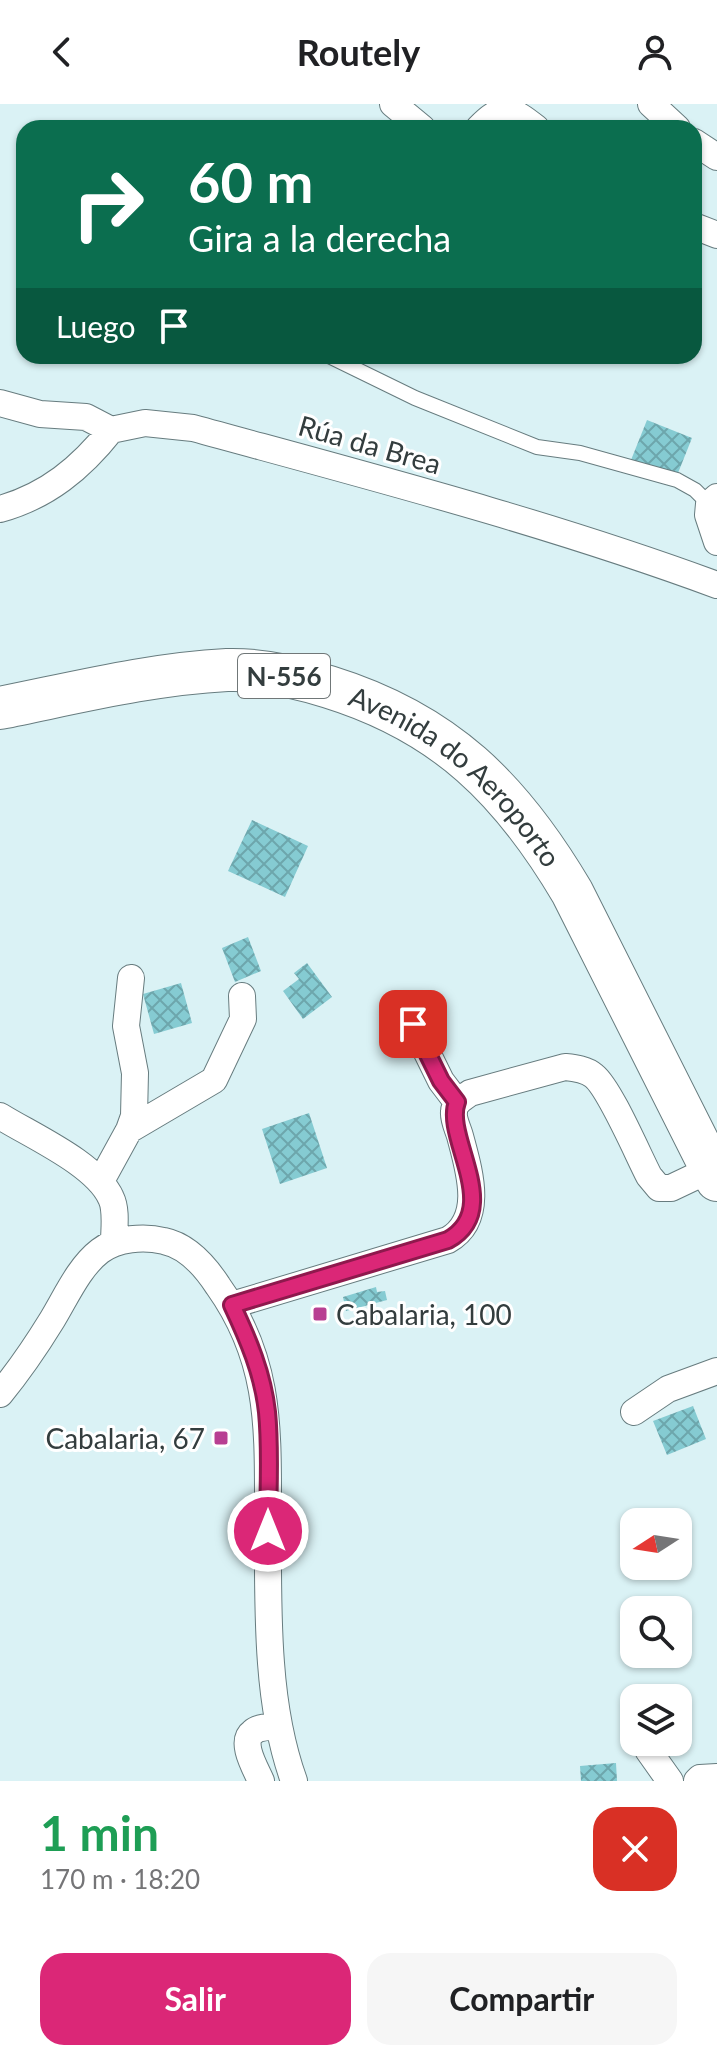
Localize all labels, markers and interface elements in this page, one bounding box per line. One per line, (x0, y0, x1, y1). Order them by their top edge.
icon: back (40, 30, 84, 74)
text: Routely (297, 30, 420, 74)
icon: person (633, 30, 677, 74)
text: 60 m (188, 148, 313, 215)
icon: right (56, 152, 160, 256)
text: Gira a la derecha (188, 216, 451, 260)
icon: arrive (152, 304, 196, 348)
text: Luego (56, 308, 136, 344)
street label: Rúa da Brea (295, 407, 445, 481)
road number: N-556 (238, 654, 330, 698)
street label: Avenida do Aeroporto (344, 678, 569, 873)
pin (379, 990, 447, 1058)
icon: arrive (391, 1002, 435, 1046)
place label: Cabalaria, 100 (336, 1297, 512, 1331)
marker: Cabalaria, 100 (311, 1305, 329, 1323)
place label: Cabalaria, 67 (45, 1421, 205, 1455)
marker: Cabalaria, 67 (212, 1429, 230, 1447)
position arrow (226, 1489, 310, 1573)
north arrow (620, 1508, 692, 1580)
map controls (620, 1508, 692, 1756)
button: search (620, 1596, 692, 1668)
button: layers (620, 1684, 692, 1756)
text: 1 min (40, 1804, 159, 1861)
button: close (593, 1807, 677, 1891)
text: 170 m · 18:20 (40, 1863, 200, 1895)
button: Salir (40, 1953, 351, 2045)
button: Compartir (367, 1953, 677, 2045)

